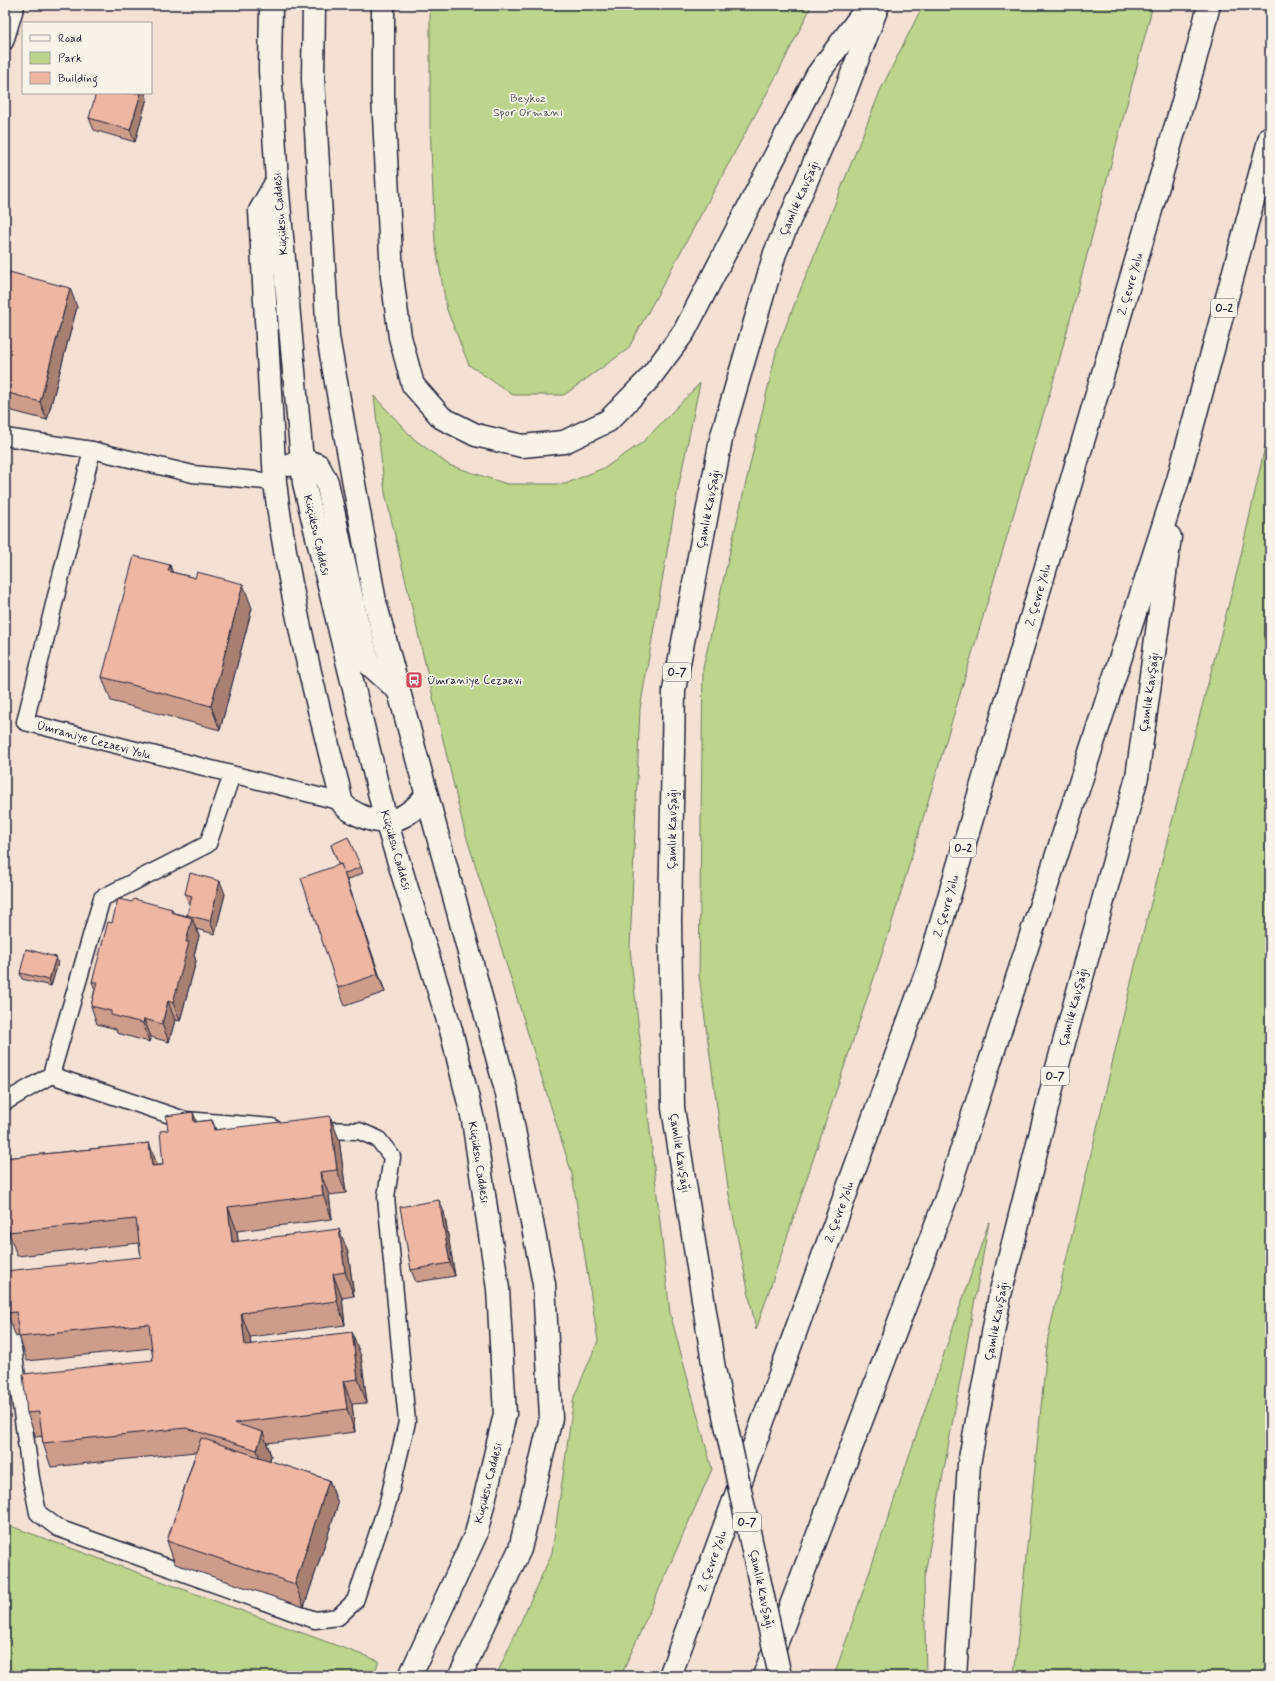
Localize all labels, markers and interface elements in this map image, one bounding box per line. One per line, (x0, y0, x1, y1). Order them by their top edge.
legend (22, 22, 152, 94)
text: Road (58, 31, 82, 47)
text: Park (58, 51, 82, 67)
text: Building (58, 71, 98, 88)
park label: Beykoz Spor Ormanı (493, 91, 563, 121)
street label: Çamlık Kavşağı (776, 158, 824, 239)
street label: Küçüksu Caddesi (269, 172, 293, 256)
street label: 2. Çevre Yolu (1115, 251, 1148, 317)
road number: O-2 (1211, 299, 1237, 317)
street label: Çamlık Kavşağı (693, 468, 725, 550)
street label: Küçüksu Caddesi (299, 493, 333, 577)
street label: 2. Çevre Yolu (1023, 562, 1056, 628)
street label: Çamlık Kavşağı (1136, 651, 1164, 733)
road number: O-7 (663, 663, 691, 681)
bus stop icon: Ümraniye Cezaevi (404, 670, 424, 690)
place label: Ümraniye Cezaevi (427, 673, 522, 689)
street label: Ümraniye Cezaevi Yolu (35, 718, 153, 764)
street label: Çamlık Kavşağı (664, 789, 682, 869)
street label: Küçüksu Caddesi (376, 808, 414, 892)
road number: O-2 (950, 839, 976, 857)
street label: 2. Çevre Yolu (931, 873, 964, 939)
street label: Çamlık Kavşağı (1056, 966, 1092, 1048)
road number: O-7 (1041, 1067, 1069, 1085)
street label: Çamlık Kavşağı (665, 1112, 693, 1194)
street label: Küçüksu Caddesi (464, 1120, 492, 1204)
street label: 2. Çevre Yolu (822, 1179, 859, 1245)
street label: Çamlık Kavşağı (981, 1280, 1013, 1362)
street label: Küçüksu Caddesi (471, 1441, 507, 1525)
road number: O-7 (733, 1513, 761, 1531)
street label: 2. Çevre Yolu (695, 1528, 732, 1594)
street label: Çamlık Kavşağı (745, 1548, 777, 1630)

